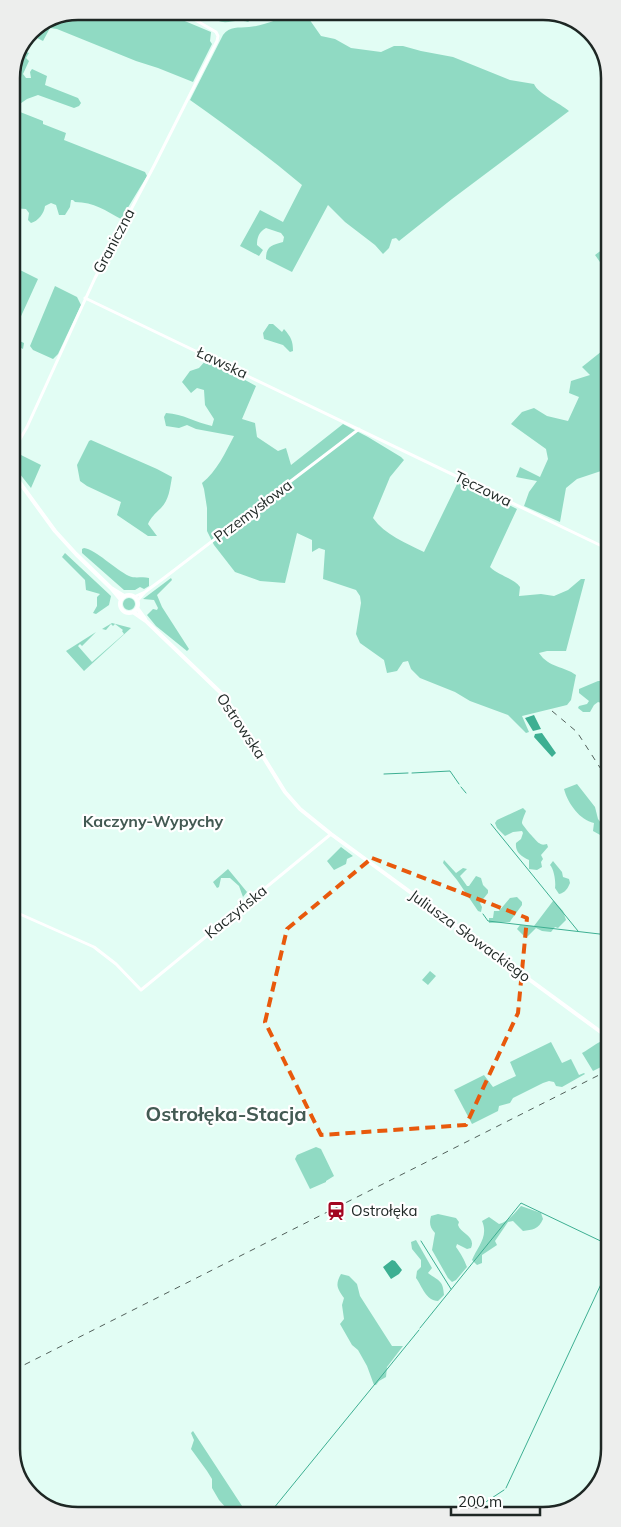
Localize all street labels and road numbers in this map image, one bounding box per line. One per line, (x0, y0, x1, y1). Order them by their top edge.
street label: Graniczna (89, 205, 139, 276)
street label: Ławska (193, 342, 251, 383)
street label: Tęczowa (451, 467, 515, 511)
street label: Przemysłowa (210, 475, 296, 546)
street label: Ostrowska (213, 689, 270, 762)
street label: Kaczyńska (201, 881, 271, 942)
street label: Juliusza Słowackiego (406, 885, 535, 986)

